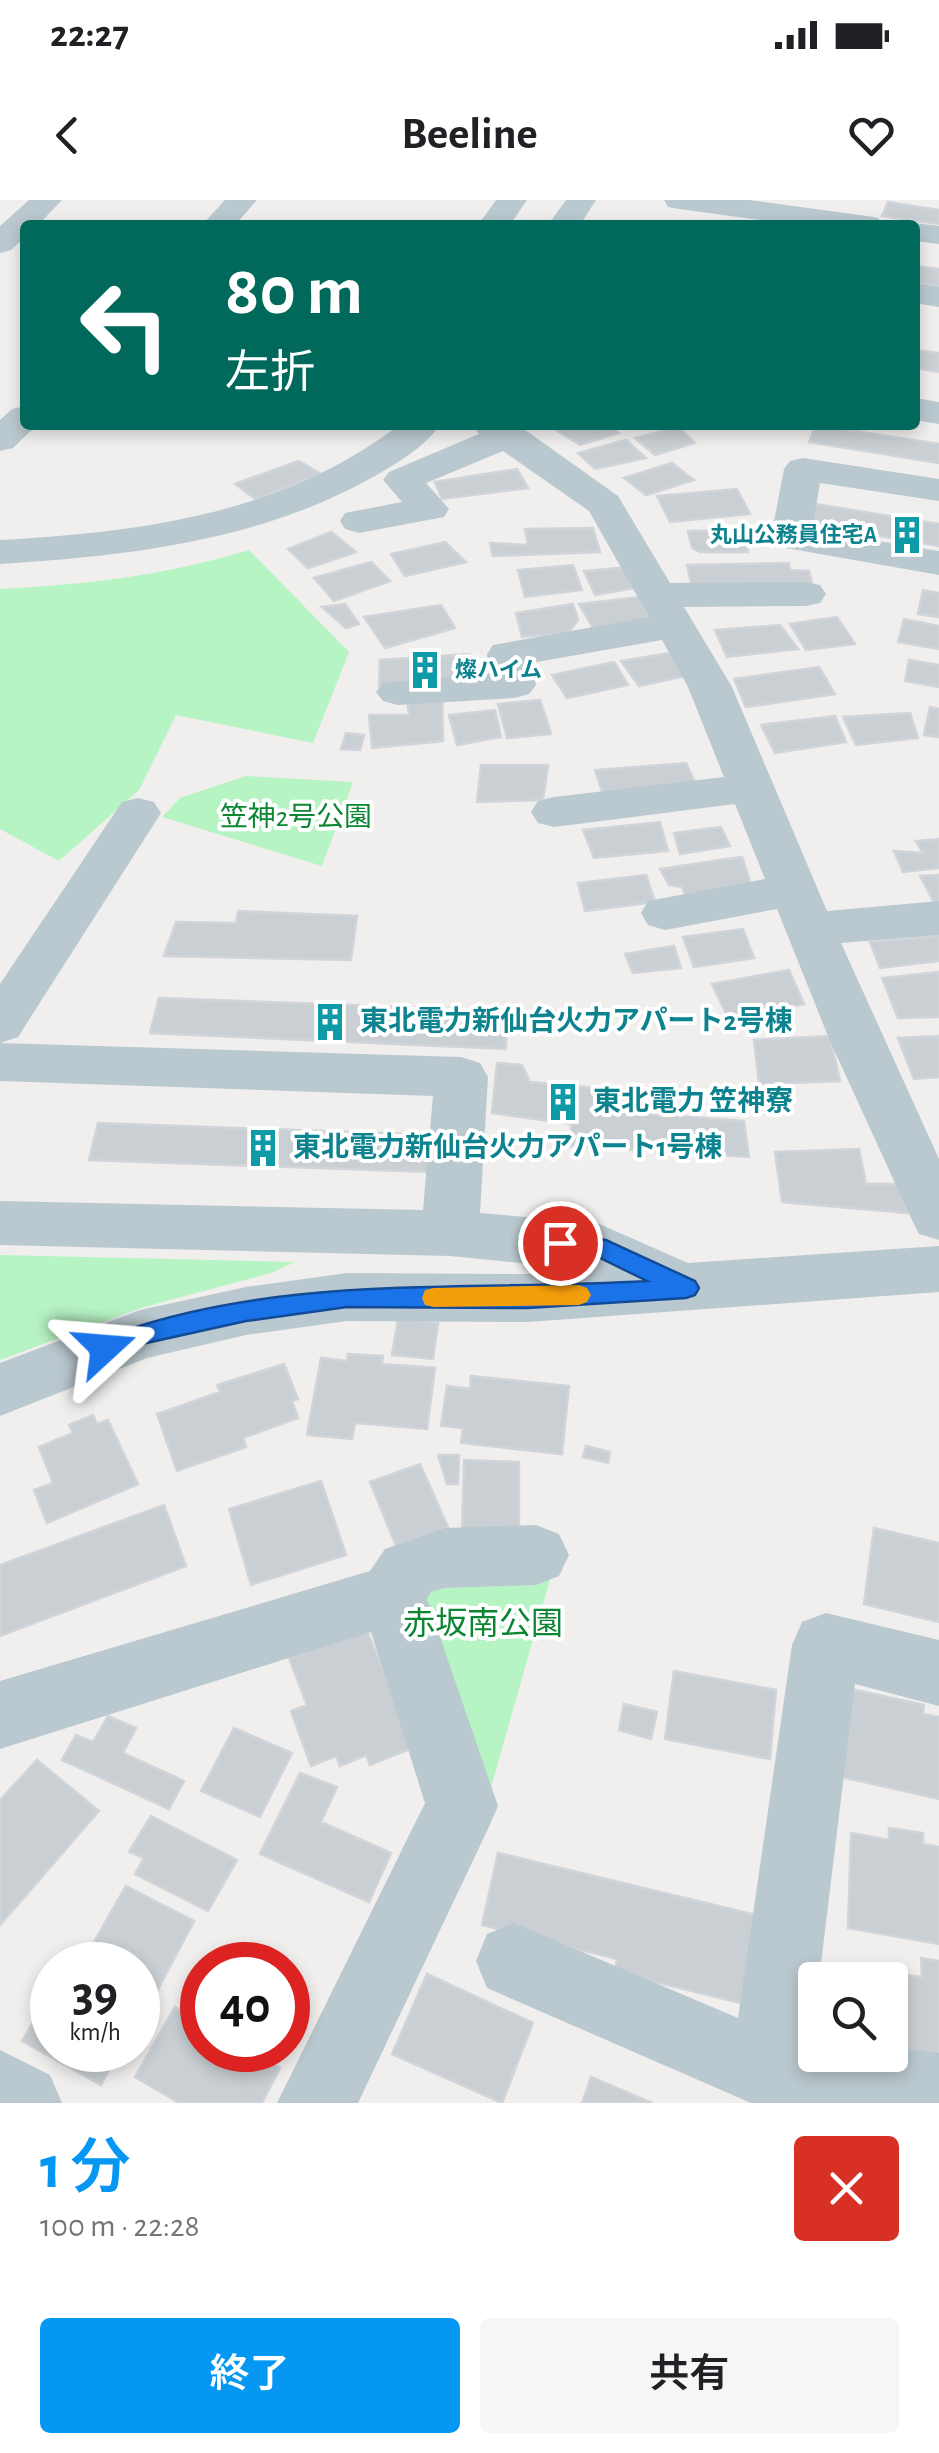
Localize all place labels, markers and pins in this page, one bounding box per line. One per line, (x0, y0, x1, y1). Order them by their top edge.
building icon: 丸山公務員住宅A (886, 514, 928, 556)
place label: 丸山公務員住宅A (710, 523, 877, 546)
building icon: 燦ハイム (404, 649, 446, 691)
place label: 燦ハイム (455, 658, 542, 681)
building icon: 東北電力新仙台火力アパート2号棟 (309, 1001, 351, 1043)
place label: 東北電力新仙台火力アパート2号棟 (360, 1006, 793, 1036)
building icon: 東北電力 笠神寮 (542, 1081, 584, 1123)
place label: 東北電力 笠神寮 (593, 1085, 793, 1116)
building icon: 東北電力新仙台火力アパート1号棟 (242, 1127, 284, 1169)
place label: 東北電力新仙台火力アパート1号棟 (293, 1132, 723, 1162)
pin (518, 1201, 603, 1286)

